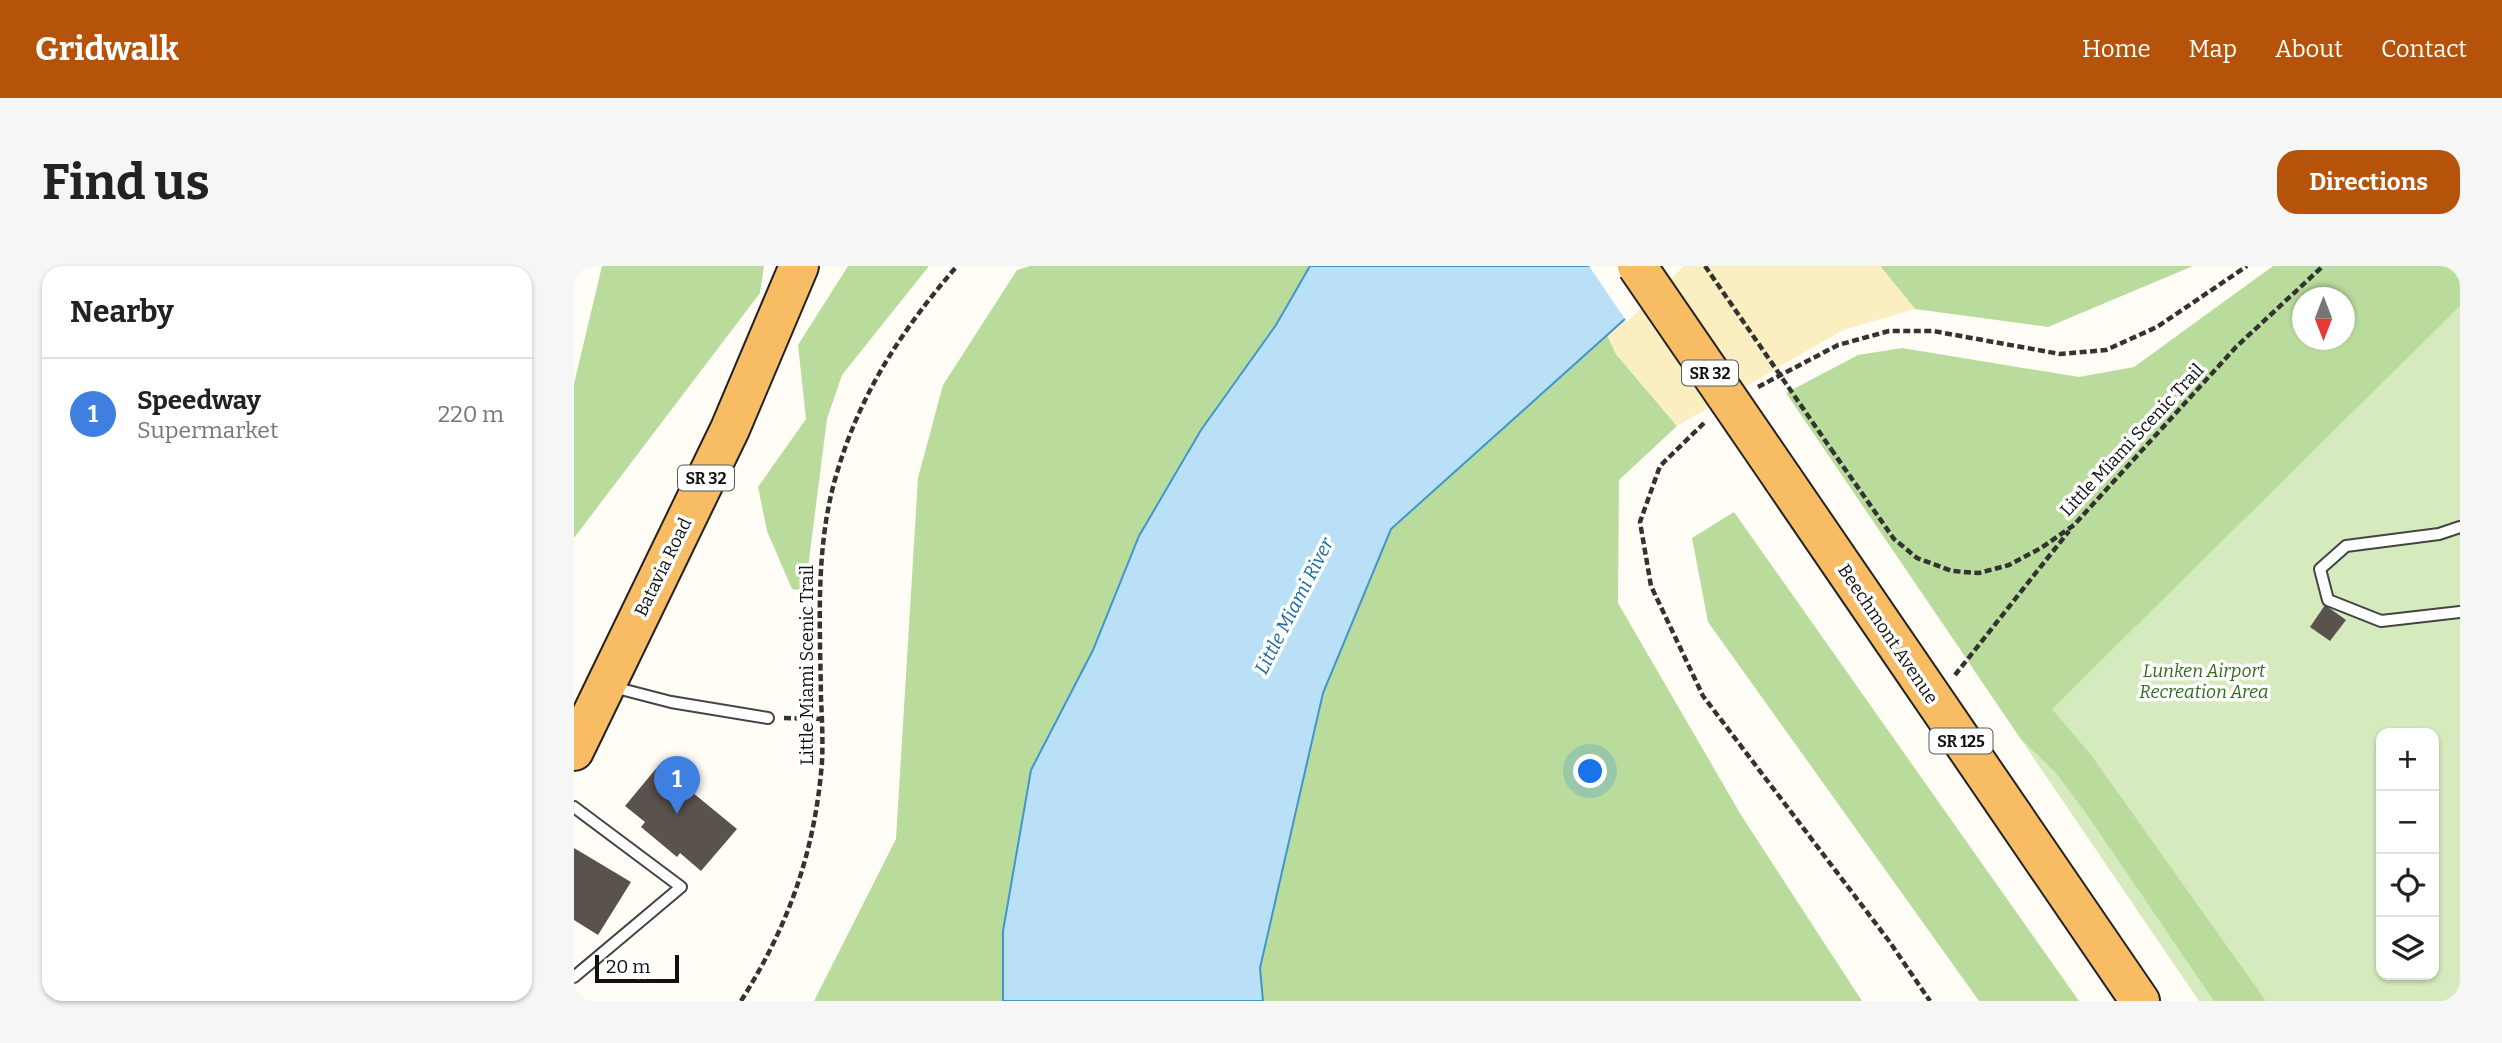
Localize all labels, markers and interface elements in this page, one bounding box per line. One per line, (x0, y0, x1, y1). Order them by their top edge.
text: Gridwalk (35, 29, 179, 69)
text: Home (2082, 35, 2151, 63)
text: Map (2189, 35, 2237, 63)
text: About (2275, 35, 2343, 63)
text: Contact (2381, 35, 2467, 63)
button: Directions (2277, 150, 2460, 214)
text: Find us (42, 153, 210, 212)
north arrow (2292, 287, 2355, 350)
text: Nearby (70, 294, 174, 330)
street label: Little Miami Scenic Trail (2056, 359, 2208, 521)
road number: SR 32 (1682, 360, 1738, 386)
text: Speedway (137, 385, 261, 416)
text: 1 (88, 400, 98, 428)
text: 220 m (438, 400, 504, 428)
text: Supermarket (137, 416, 278, 444)
road number: SR 32 (678, 466, 734, 490)
street label: Batavia Road (630, 514, 696, 620)
water label: Little Miami River (1250, 533, 1339, 678)
street label: Beechmont Avenue (1833, 560, 1943, 708)
street label: Little Miami Scenic Trail (796, 565, 818, 765)
park label: Lunken Airport Recreation Area (2139, 660, 2269, 703)
road number: SR 125 (1930, 728, 1992, 754)
map controls (2376, 728, 2439, 980)
button: + (2376, 728, 2439, 791)
your location (1573, 754, 1607, 788)
pin: 1 (654, 756, 700, 814)
button: − (2376, 791, 2439, 854)
button: locate (2376, 854, 2439, 917)
button: layers (2376, 917, 2439, 980)
scale bar (595, 952, 679, 984)
text: 20 m (606, 955, 650, 978)

